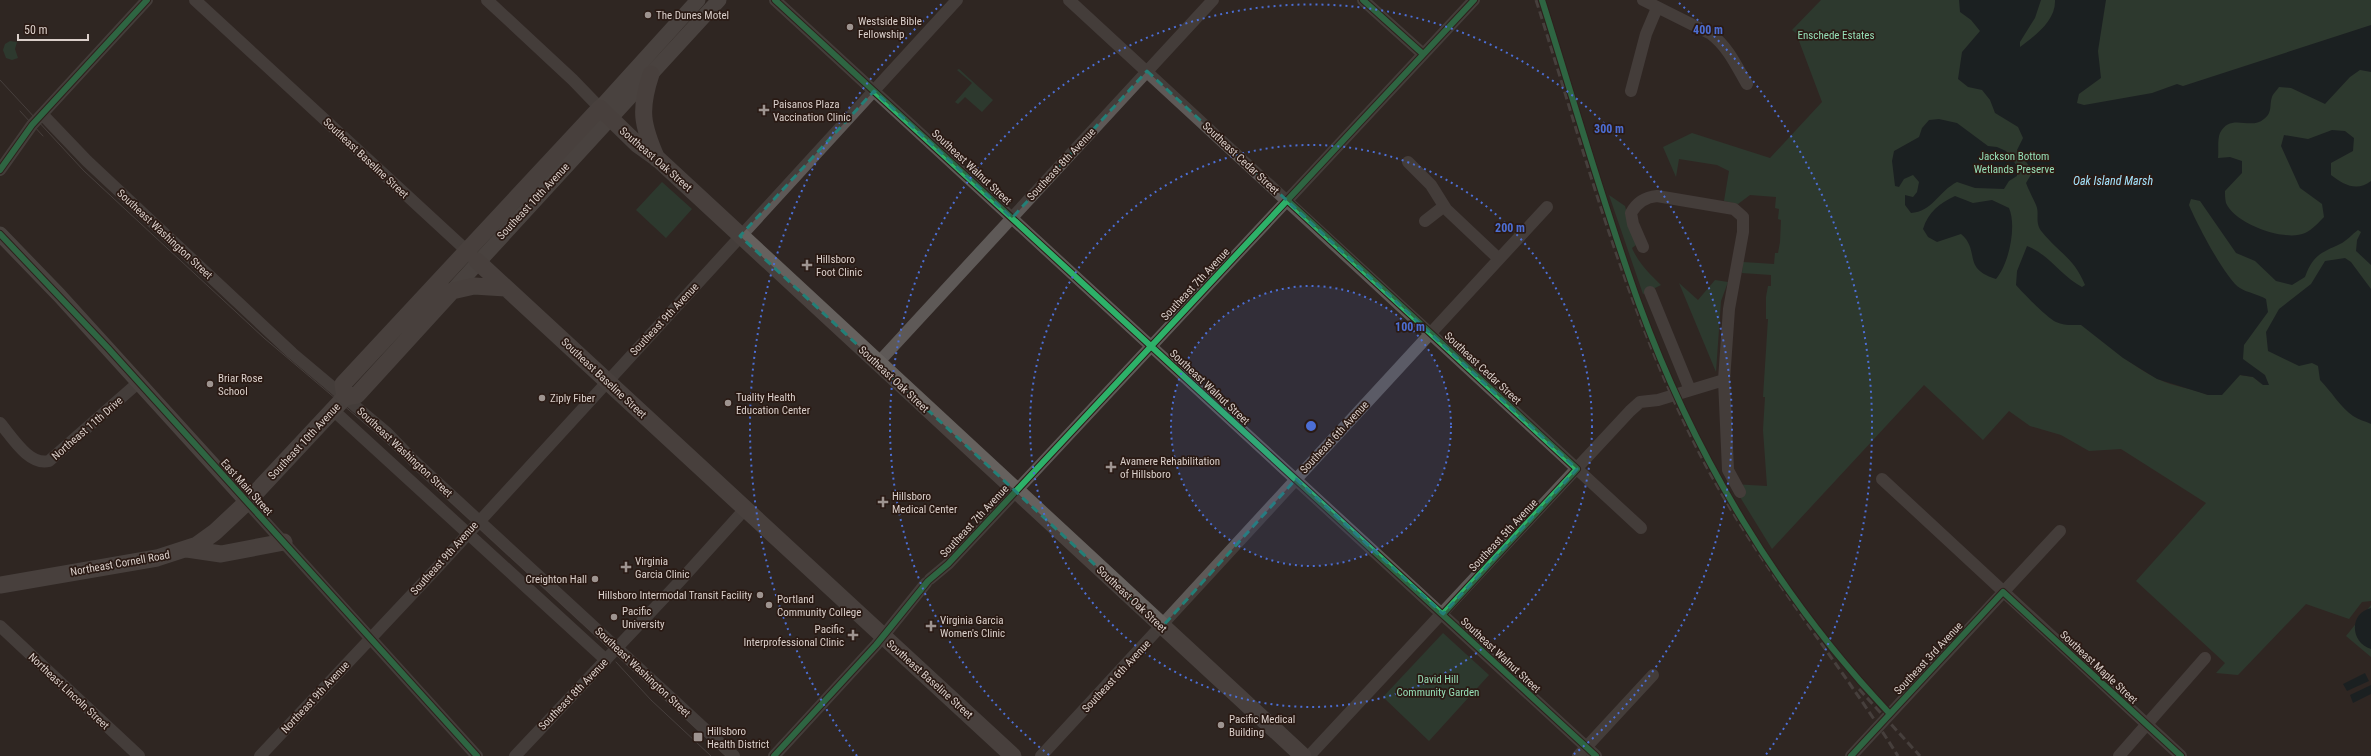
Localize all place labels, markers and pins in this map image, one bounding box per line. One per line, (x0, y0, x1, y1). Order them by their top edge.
place label: The Dunes Motel (656, 9, 729, 22)
marker: The Dunes Motel (643, 10, 653, 20)
place label: Westside Bible Fellowship (858, 15, 922, 41)
marker: Westside Bible Fellowship (845, 22, 855, 32)
place label: Paisanos Plaza Vaccination Clinic (773, 98, 851, 124)
marker: Paisanos Plaza Vaccination Clinic (758, 104, 770, 116)
place label: Hillsboro Foot Clinic (816, 253, 862, 279)
marker: Hillsboro Foot Clinic (801, 259, 813, 271)
place label: Briar Rose School (218, 372, 263, 398)
marker: Briar Rose School (205, 379, 215, 389)
place label: Tuality Health Education Center (736, 391, 811, 417)
place label: Ziply Fiber (550, 392, 596, 405)
marker: Ziply Fiber (537, 393, 547, 403)
marker: Tuality Health Education Center (723, 398, 733, 408)
centre of rings (1304, 419, 1318, 433)
place label: Avamere Rehabilitation of Hillsboro (1120, 455, 1220, 481)
marker: Avamere Rehabilitation of Hillsboro (1105, 461, 1117, 473)
place label: Hillsboro Medical Center (892, 490, 958, 516)
marker: Hillsboro Medical Center (877, 496, 889, 508)
place label: Virginia Garcia Clinic (635, 555, 690, 581)
marker: Virginia Garcia Clinic (620, 561, 632, 573)
place label: Creighton Hall (525, 573, 587, 586)
marker: Creighton Hall (590, 574, 600, 584)
place label: Hillsboro Intermodal Transit Facility (598, 589, 752, 602)
marker: Hillsboro Intermodal Transit Facility (755, 590, 765, 600)
place label: Portland Community College (777, 593, 861, 619)
marker: Portland Community College (764, 600, 774, 610)
place label: Pacific University (622, 605, 665, 631)
marker: Pacific University (609, 612, 619, 622)
place label: Virginia Garcia Women's Clinic (940, 614, 1005, 640)
marker: Virginia Garcia Women's Clinic (925, 620, 937, 632)
place label: Pacific Interprofessional Clinic (744, 623, 844, 649)
marker: Pacific Interprofessional Clinic (847, 629, 859, 641)
place label: Pacific Medical Building (1229, 713, 1295, 739)
marker: Pacific Medical Building (1216, 720, 1226, 730)
place label: Hillsboro Health District (707, 725, 769, 751)
marker: Hillsboro Health District (692, 731, 704, 743)

